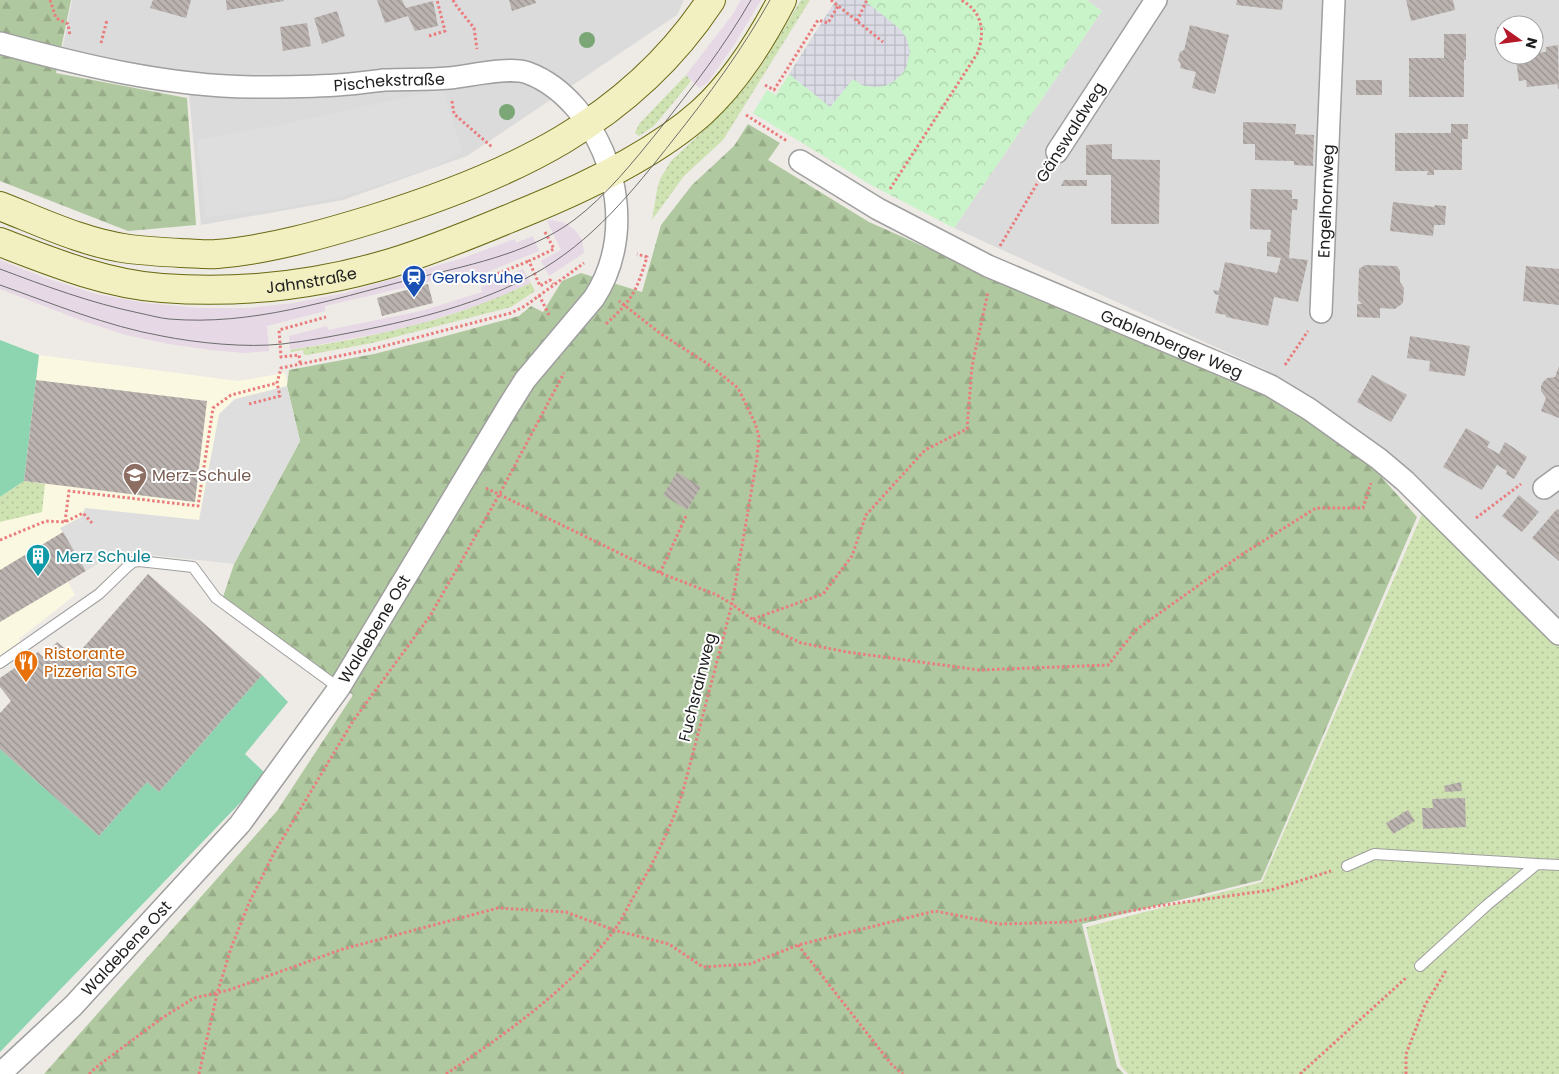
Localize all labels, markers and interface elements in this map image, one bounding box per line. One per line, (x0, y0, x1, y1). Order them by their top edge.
north arrow (1494, 15, 1544, 65)
text: N (1521, 36, 1543, 51)
street label: Pischekstraße (333, 67, 446, 97)
street label: Gänswaldweg (1030, 78, 1110, 187)
street label: Engelhornweg (1312, 144, 1340, 258)
street label: Jahnstraße (265, 262, 359, 299)
station icon: Geroksruhe (401, 264, 427, 298)
place label: Geroksruhe (432, 266, 524, 289)
street label: Gablenberger Weg (1097, 304, 1246, 384)
school or university icon: Merz-Schule (122, 462, 148, 496)
place label: Merz-Schule (152, 464, 251, 487)
building icon: Merz Schule (25, 543, 51, 577)
place label: Merz Schule (56, 545, 151, 568)
street label: Waldebene Ost (333, 570, 416, 688)
street label: Fuchsrainweg (673, 630, 722, 744)
place label: Ristorante Pizzeria STG (44, 642, 137, 683)
restaurant icon: Ristorante Pizzeria STG (13, 649, 39, 683)
street label: Waldebene Ost (76, 895, 177, 1001)

